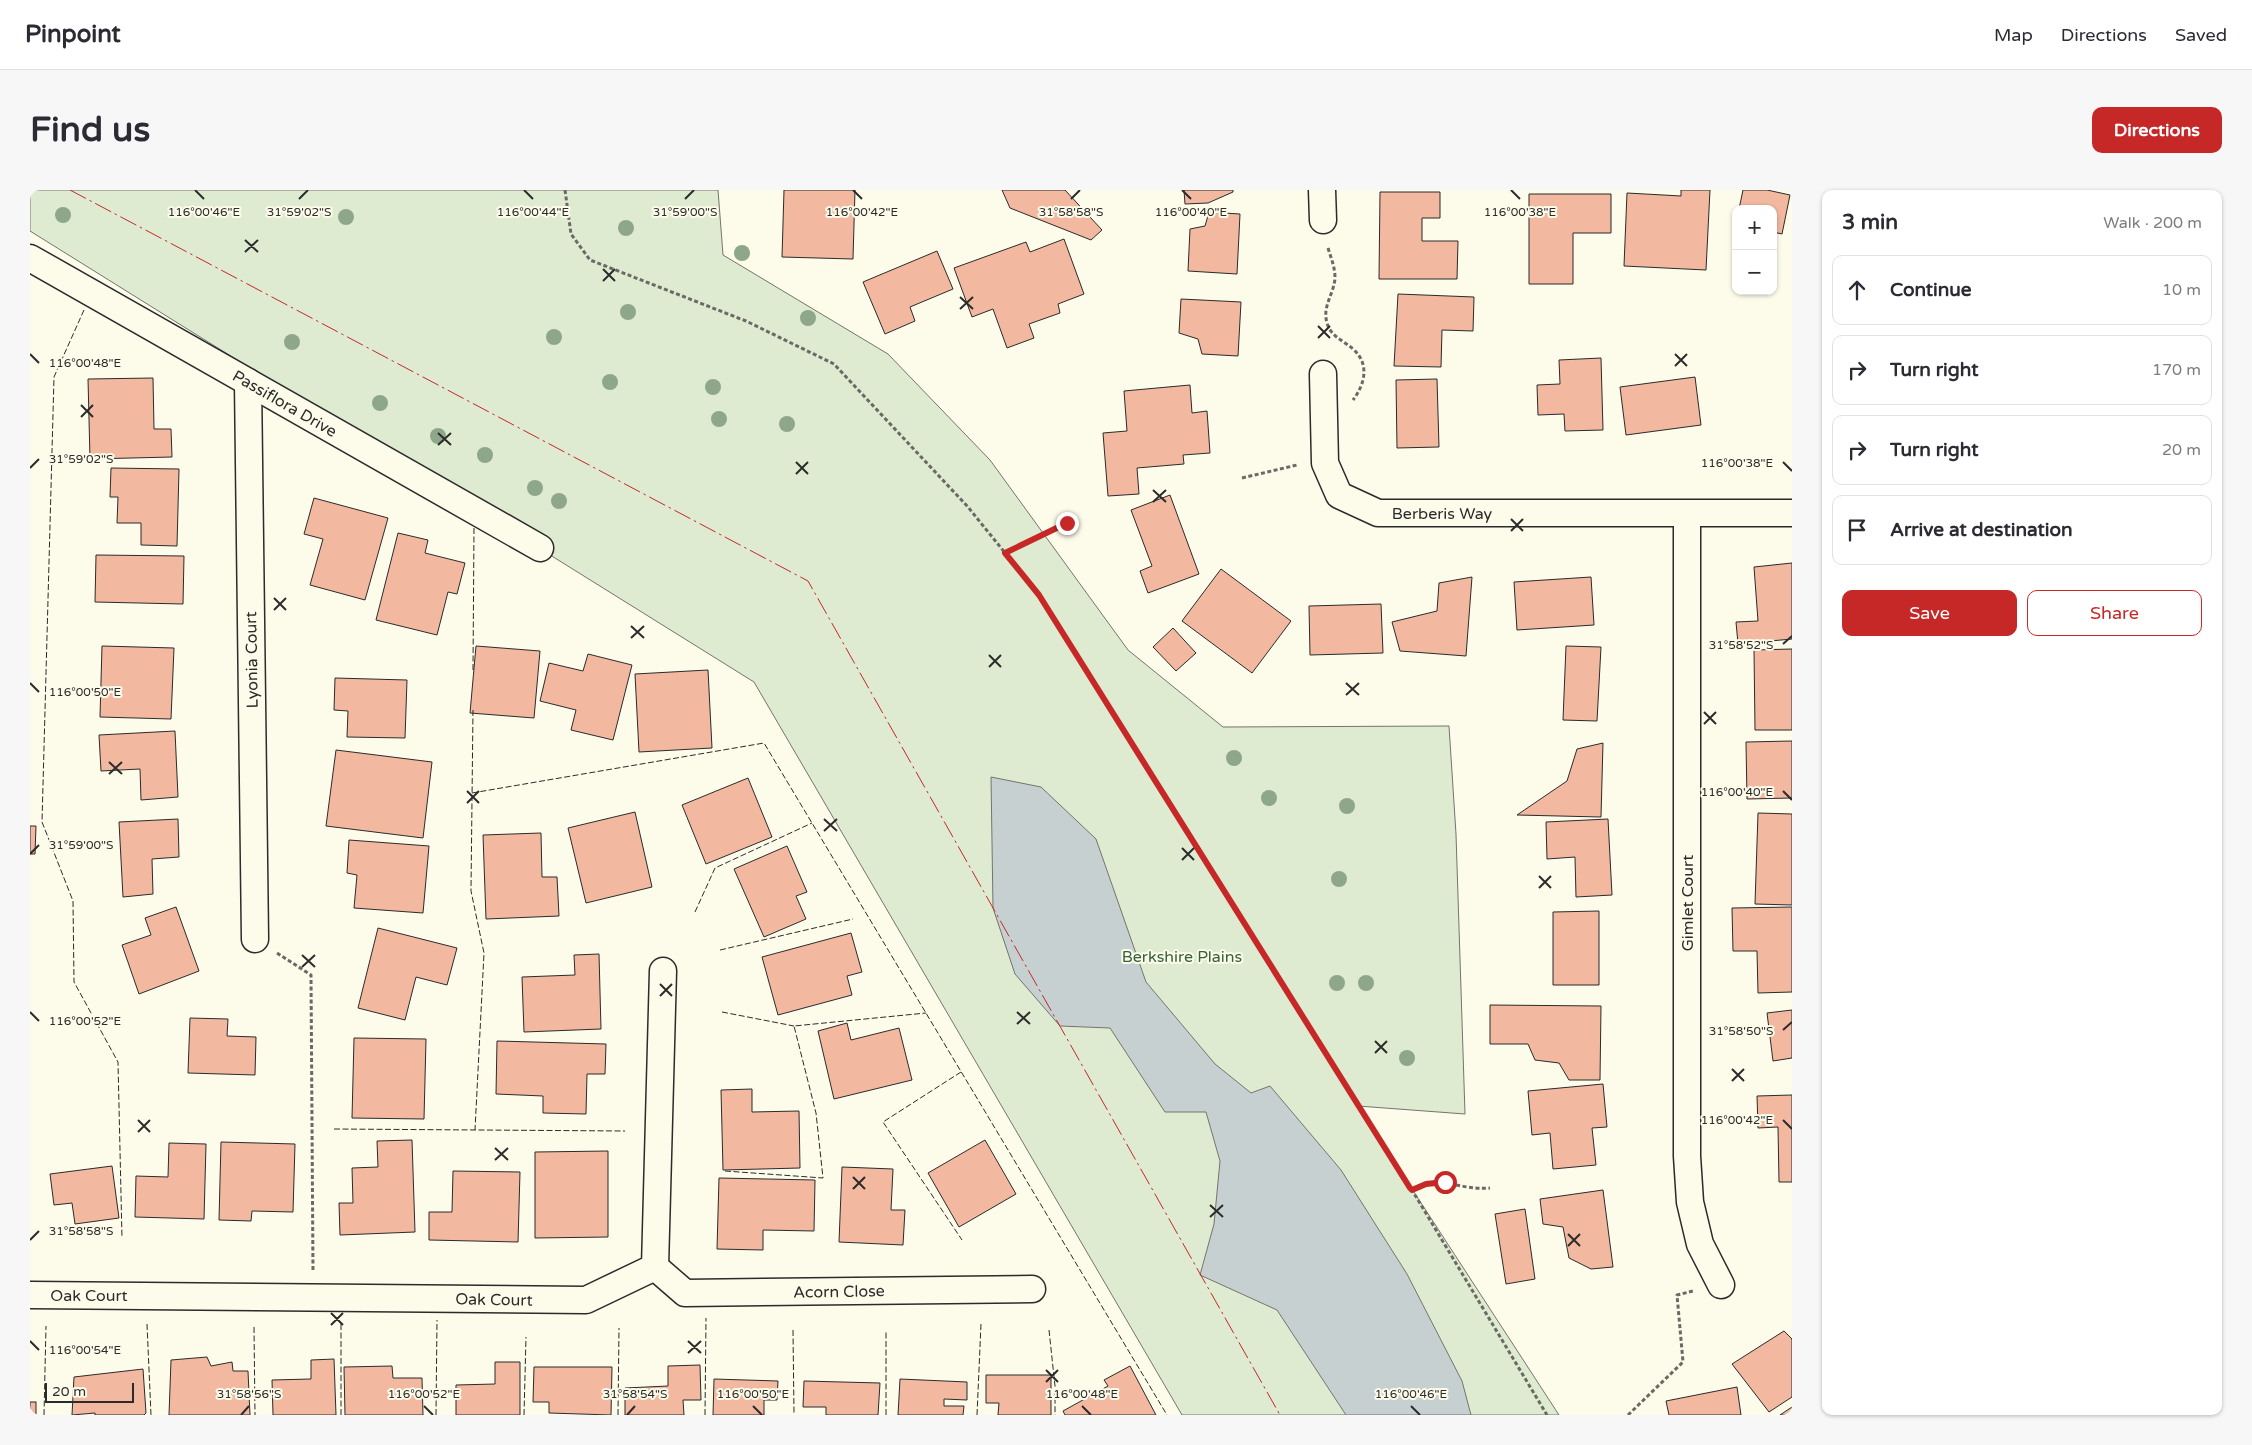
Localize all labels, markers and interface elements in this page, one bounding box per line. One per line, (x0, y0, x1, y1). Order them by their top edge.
text: Pinpoint (25, 20, 121, 49)
text: Map (1994, 24, 2033, 46)
text: Directions (2061, 24, 2147, 46)
text: Saved (2175, 24, 2227, 46)
button: Directions (2092, 107, 2222, 153)
text: Find us (30, 109, 150, 151)
text: 116°00'46"E (168, 205, 241, 219)
text: 31°59'02"S (267, 205, 331, 219)
text: 116°00'44"E (497, 205, 570, 219)
text: 31°59'00"S (653, 205, 717, 219)
text: 116°00'42"E (826, 205, 899, 219)
text: 31°58'58"S (1039, 205, 1103, 219)
text: 116°00'40"E (1155, 205, 1228, 219)
text: 116°00'38"E (1484, 205, 1557, 219)
map controls (1732, 205, 1777, 295)
button: + (1732, 205, 1777, 250)
text: 3 min (1842, 210, 1898, 235)
text: Walk · 200 m (2103, 213, 2202, 233)
button: − (1732, 250, 1777, 295)
icon: ahead (1843, 276, 1871, 304)
text: Continue (1890, 279, 1972, 301)
text: 10 m (2162, 280, 2201, 300)
text: 116°00'48"E (49, 356, 122, 370)
icon: right (1843, 356, 1871, 384)
text: Turn right (1890, 359, 1978, 381)
text: 170 m (2152, 360, 2201, 380)
street label: Passiflora Drive (229, 366, 340, 442)
icon: right (1843, 436, 1871, 464)
text: Turn right (1890, 439, 1978, 461)
text: 20 m (2162, 440, 2201, 460)
text: 31°59'02"S (49, 452, 113, 466)
text: 116°00'38"E (1701, 456, 1774, 470)
street label: Berberis Way (1392, 504, 1493, 524)
route end (1056, 512, 1079, 535)
icon: arrive (1843, 516, 1871, 544)
text: Arrive at destination (1890, 519, 2073, 541)
button: Save (1842, 590, 2017, 636)
button: Share (2027, 590, 2202, 636)
street label: Lyonia Court (241, 611, 263, 709)
text: 31°58'52"S (1709, 638, 1773, 652)
text: 116°00'50"E (49, 685, 122, 699)
text: 116°00'40"E (1701, 785, 1774, 799)
text: 31°59'00"S (49, 838, 113, 852)
street label: Gimlet Court (1678, 855, 1698, 951)
park label: Berkshire Plains (1122, 947, 1242, 967)
text: 116°00'52"E (49, 1014, 122, 1028)
text: 31°58'50"S (1709, 1024, 1773, 1038)
text: 116°00'42"E (1701, 1113, 1774, 1127)
route start (1434, 1171, 1457, 1194)
text: 31°58'58"S (49, 1224, 113, 1238)
street label: Acorn Close (793, 1281, 885, 1303)
street label: Oak Court (50, 1286, 128, 1306)
street label: Oak Court (455, 1289, 533, 1311)
text: 116°00'54"E (49, 1343, 122, 1357)
scale bar (45, 1380, 134, 1403)
text: 20 m (52, 1383, 86, 1400)
text: 31°58'56"S (217, 1387, 281, 1401)
text: 116°00'52"E (388, 1387, 461, 1401)
text: 31°58'54"S (603, 1387, 667, 1401)
text: 116°00'50"E (717, 1387, 790, 1401)
text: 116°00'48"E (1046, 1387, 1119, 1401)
text: 116°00'46"E (1375, 1387, 1448, 1401)

